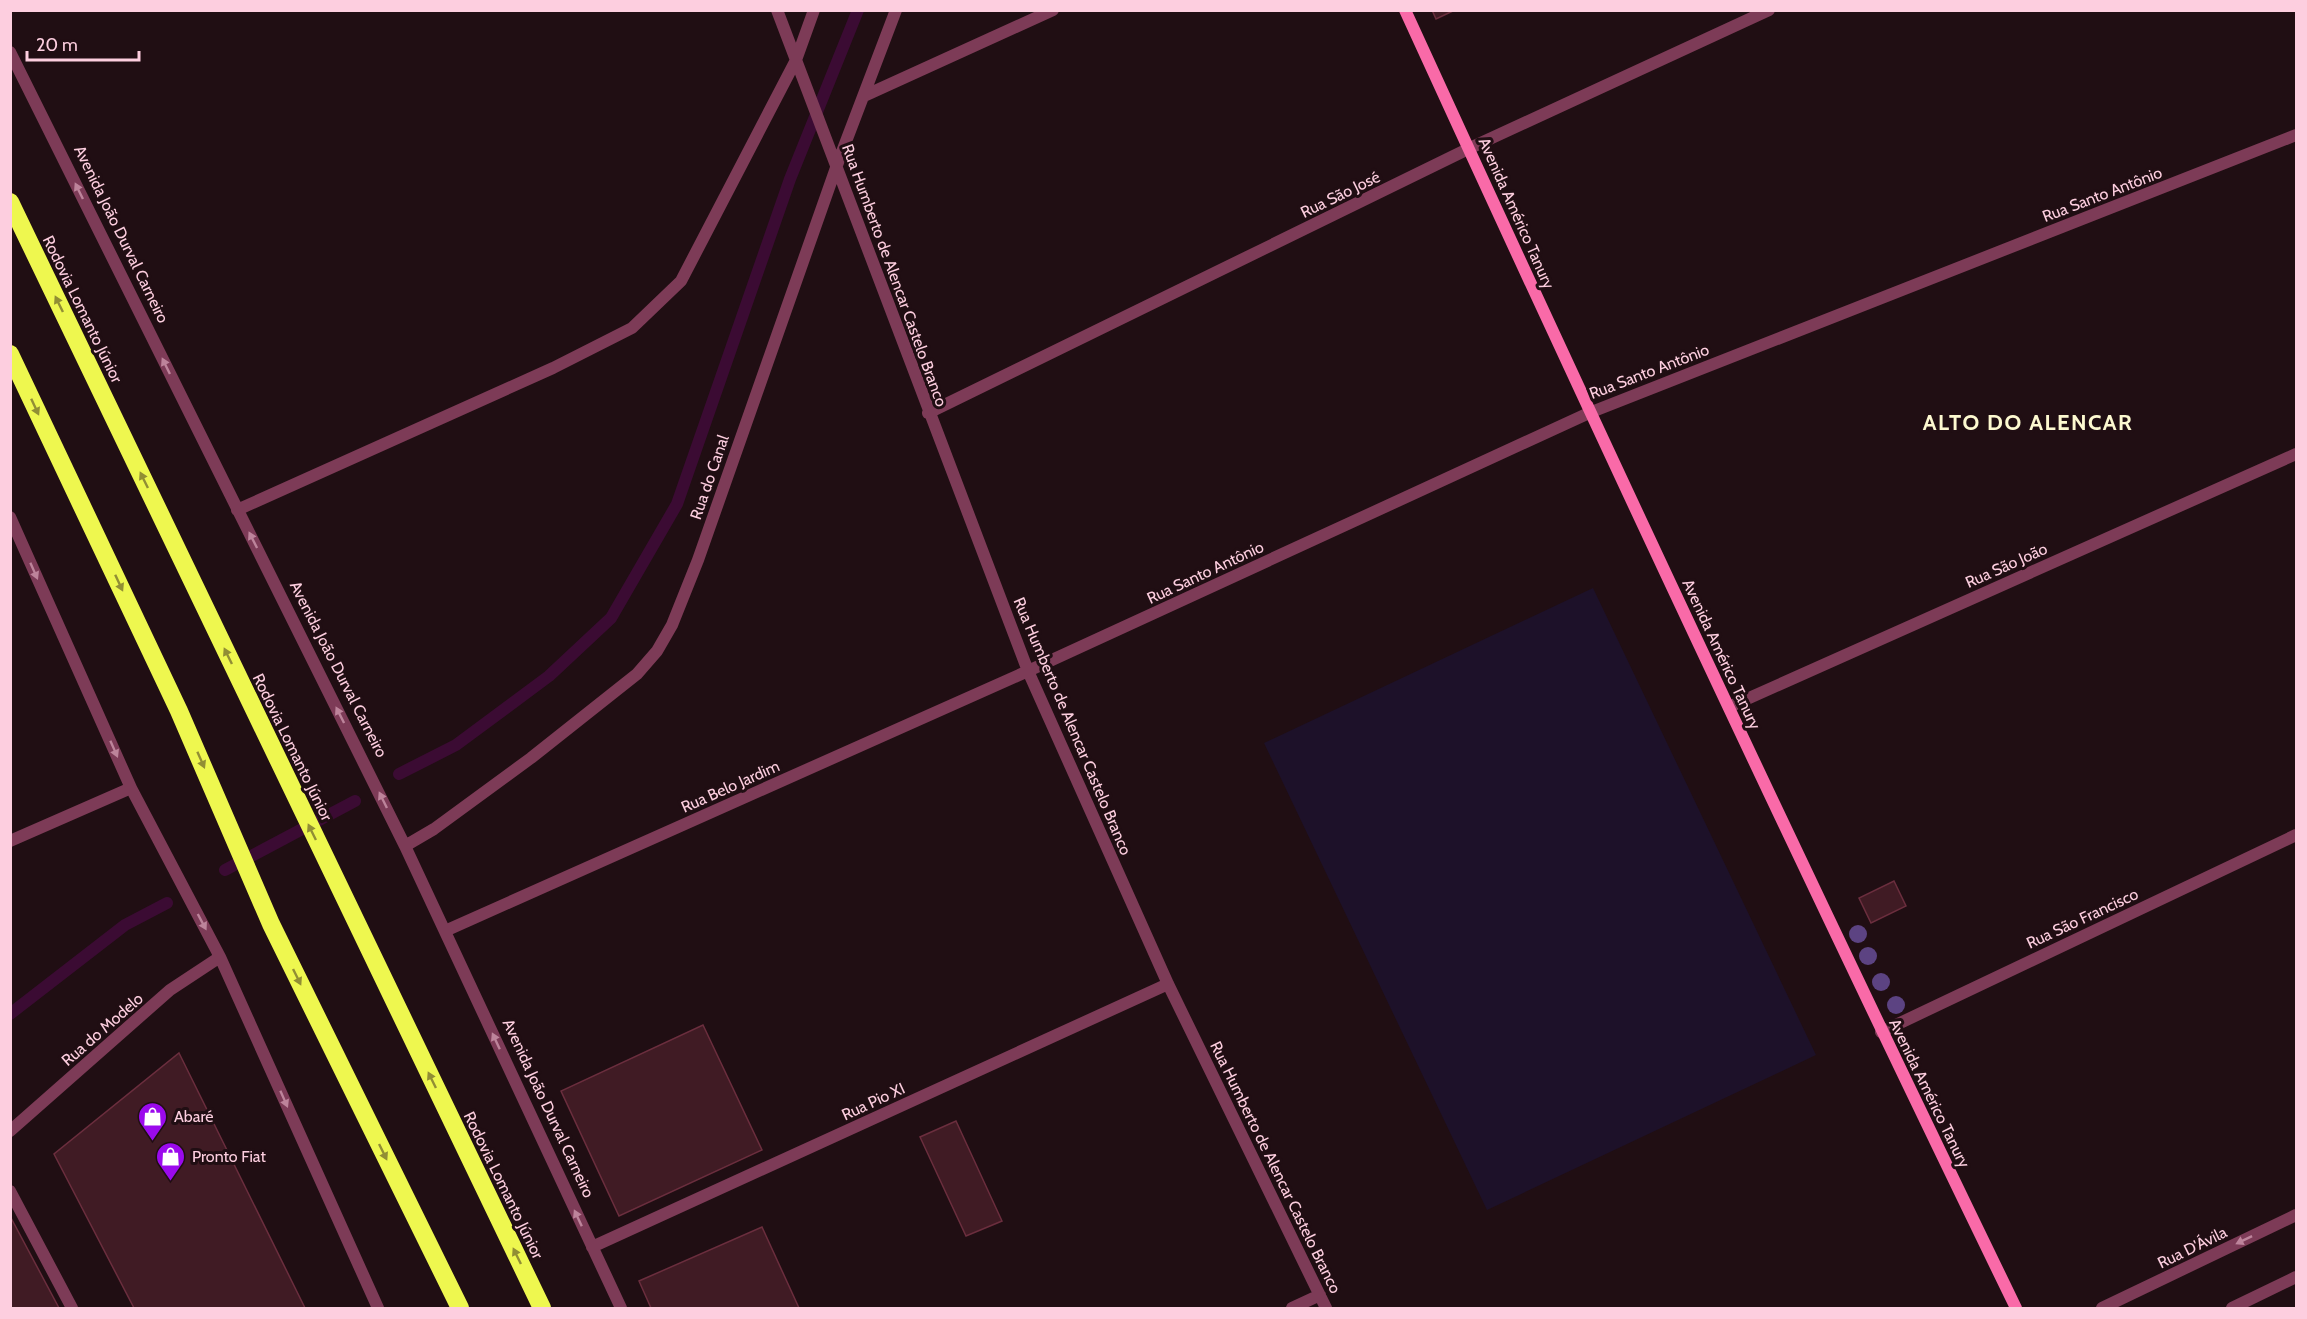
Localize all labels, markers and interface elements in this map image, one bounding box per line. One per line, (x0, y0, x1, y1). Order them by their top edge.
scale bar (27, 24, 140, 62)
text: 20 m (36, 34, 78, 56)
street label: Avenida Américo Tanury (1475, 135, 1558, 292)
street label: Rua Humberto de Alencar Castelo Branco (838, 141, 951, 409)
street label: Avenida João Durval Carneiro (70, 142, 173, 326)
street label: Rua Santo Antônio (2040, 163, 2165, 226)
street label: Rua São José (1297, 167, 1383, 222)
one-way arrow (75, 182, 85, 200)
street label: Rodovia Lomanto Júnior (39, 232, 127, 387)
one-way arrow (55, 296, 64, 313)
street label: Rua Santo Antônio (1587, 340, 1712, 403)
one-way arrow (161, 357, 171, 374)
one-way arrow (31, 398, 40, 415)
district label: ALTO DO ALENCAR (1923, 409, 2133, 436)
street label: Rua do Canal (686, 432, 733, 522)
one-way arrow (139, 471, 148, 488)
one-way arrow (248, 532, 258, 549)
street label: Rua Santo Antônio (1144, 537, 1267, 608)
street label: Rua São João (1962, 539, 2050, 592)
one-way arrow (30, 562, 39, 579)
one-way arrow (114, 575, 123, 592)
street label: Avenida Américo Tanury (1678, 576, 1765, 732)
street label: Avenida João Durval Carneiro (286, 578, 391, 761)
street label: Rua Humberto de Alencar Castelo Branco (1009, 594, 1136, 858)
one-way arrow (223, 647, 232, 664)
street label: Rodovia Lomanto Júnior (249, 670, 337, 825)
one-way arrow (336, 706, 345, 723)
one-way arrow (109, 740, 119, 758)
one-way arrow (196, 751, 206, 769)
street label: Rua Belo Jardim (678, 756, 782, 817)
one-way arrow (378, 792, 387, 809)
one-way arrow (307, 823, 317, 840)
street label: Rua São Francisco (2023, 884, 2141, 953)
one-way arrow (197, 914, 207, 931)
one-way arrow (291, 968, 301, 986)
street label: Rua do Modelo (58, 989, 147, 1070)
street label: Avenida João Durval Carneiro (499, 1016, 598, 1201)
street label: Avenida Américo Tanury (1885, 1016, 1974, 1171)
one-way arrow (491, 1031, 501, 1049)
street label: Rua Humberto de Alencar Castelo Branco (1206, 1038, 1345, 1297)
one-way arrow (427, 1072, 436, 1089)
street label: Rua Pio XI (839, 1079, 908, 1124)
one-way arrow (280, 1091, 289, 1108)
shop icon: Abaré (137, 1100, 169, 1142)
place label: Abaré (174, 1107, 213, 1126)
street label: Rodovia Lomanto Júnior (460, 1108, 548, 1263)
shop icon: Pronto Fiat (155, 1140, 187, 1182)
one-way arrow (377, 1143, 387, 1161)
place label: Pronto Fiat (192, 1147, 266, 1166)
one-way arrow (574, 1209, 583, 1226)
street label: Rua D'Ávila (2154, 1222, 2230, 1272)
one-way arrow (2235, 1236, 2252, 1245)
one-way arrow (512, 1247, 521, 1264)

